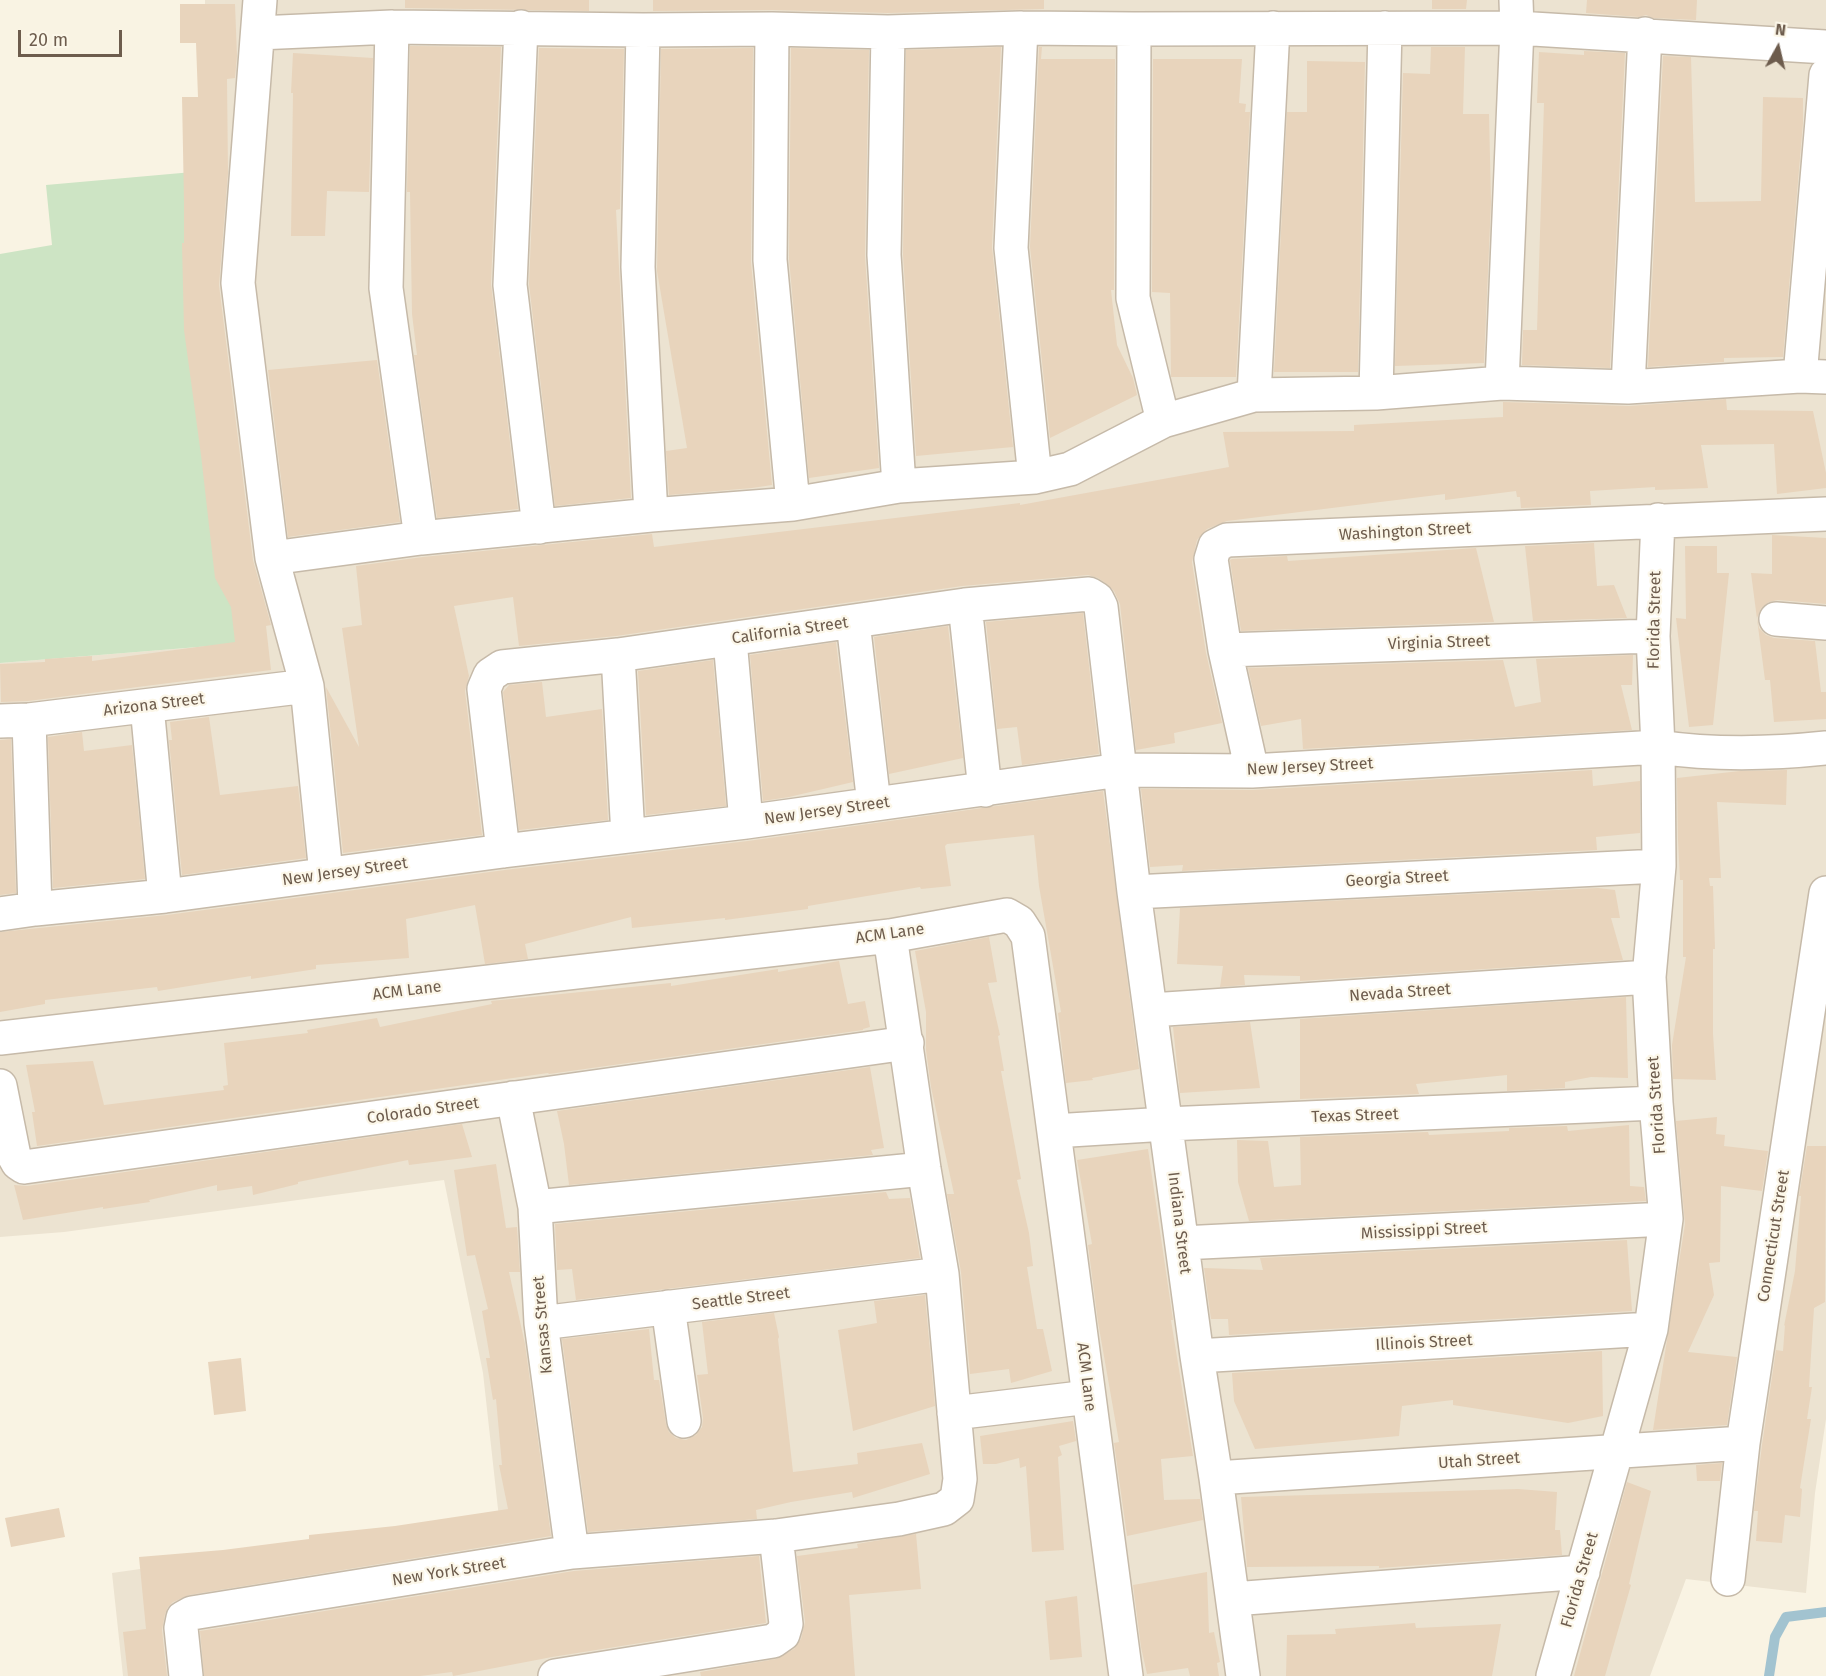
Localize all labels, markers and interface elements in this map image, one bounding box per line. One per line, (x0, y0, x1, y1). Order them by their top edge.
scale bar (21, 18, 124, 56)
north arrow (1748, 18, 1808, 78)
text: N (1774, 20, 1787, 40)
text: 20 m (29, 29, 68, 51)
street label: Washington Street (1338, 519, 1472, 545)
street label: Florida Street (1645, 571, 1665, 669)
street label: California Street (730, 613, 850, 649)
street label: Virginia Street (1387, 632, 1491, 654)
street label: Arizona Street (102, 689, 206, 721)
street label: New Jersey Street (1246, 754, 1374, 780)
street label: New Jersey Street (763, 793, 891, 829)
street label: New Jersey Street (281, 854, 409, 890)
street label: Georgia Street (1345, 867, 1449, 891)
street label: ACM Lane (854, 920, 926, 948)
street label: ACM Lane (371, 977, 443, 1005)
street label: Nevada Street (1349, 980, 1451, 1006)
street label: Florida Street (1644, 1055, 1670, 1155)
street label: Colorado Street (366, 1094, 480, 1128)
street label: Texas Street (1311, 1105, 1399, 1127)
street label: Connecticut Street (1754, 1169, 1794, 1303)
street label: Indiana Street (1163, 1171, 1195, 1275)
street label: Mississippi Street (1360, 1218, 1488, 1244)
street label: Kansas Street (529, 1275, 557, 1375)
street label: Seattle Street (691, 1283, 791, 1315)
street label: Illinois Street (1375, 1331, 1473, 1355)
street label: ACM Lane (1072, 1341, 1100, 1413)
street label: Utah Street (1437, 1449, 1521, 1473)
street label: Florida Street (1557, 1530, 1603, 1630)
street label: New York Street (391, 1554, 507, 1590)

